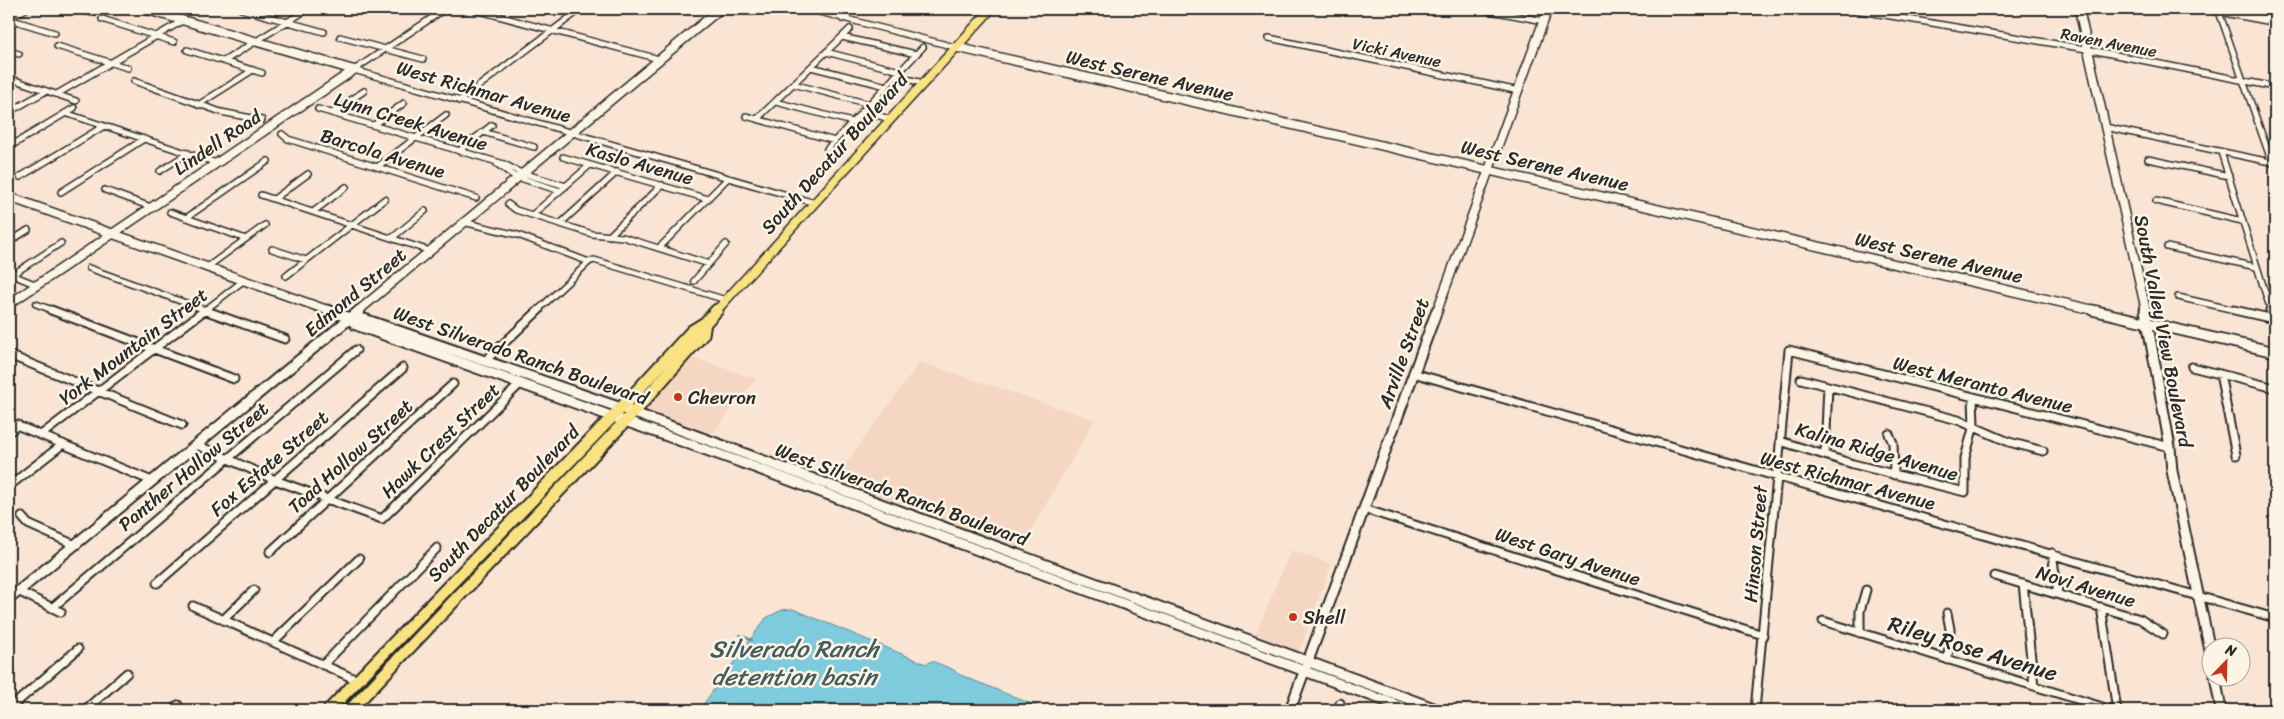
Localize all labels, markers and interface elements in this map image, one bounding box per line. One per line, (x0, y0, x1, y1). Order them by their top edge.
street label: Raven Avenue (2058, 19, 2159, 66)
street label: Vicki Avenue (1350, 29, 1444, 76)
street label: West Serene Avenue (1063, 40, 1237, 111)
street label: West Richmar Avenue (393, 51, 575, 132)
street label: South Decatur Boulevard (752, 63, 918, 242)
street label: Lynn Creek Avenue (330, 82, 492, 161)
street label: Lindell Road (166, 100, 269, 184)
street label: Barcola Avenue (316, 119, 449, 188)
street label: West Serene Avenue (1458, 130, 1632, 201)
street label: Kaslo Avenue (582, 132, 698, 195)
street label: South Valley View Boulevard (2125, 212, 2203, 452)
street label: West Serene Avenue (1852, 222, 2026, 293)
street label: Edmond Street (296, 239, 414, 345)
street label: York Mountain Street (51, 279, 215, 414)
street label: Arville Street (1368, 293, 1439, 414)
street label: West Silverado Ranch Boulevard (389, 296, 654, 415)
street label: West Meranto Avenue (1890, 346, 2076, 423)
street label: Hawk Crest Street (373, 374, 508, 506)
place label: Chevron (688, 381, 756, 414)
street label: Toad Hollow Street (280, 391, 421, 522)
marker: Chevron (672, 391, 684, 403)
street label: Panther Hollow Street (110, 393, 276, 540)
street label: Fox Estate Street (202, 402, 337, 525)
street label: Kalina Ridge Avenue (1791, 412, 1963, 491)
street label: South Decatur Boulevard (419, 415, 589, 590)
street label: West Silverado Ranch Boulevard (771, 433, 1035, 556)
street label: West Richmar Avenue (1757, 441, 1939, 520)
street label: Hinson Street (1734, 483, 1777, 604)
street label: West Gary Avenue (1491, 517, 1645, 596)
street label: Novi Avenue (2032, 556, 2140, 617)
place label: Shell (1303, 601, 1346, 634)
street label: Riley Rose Avenue (1883, 604, 2062, 693)
marker: Shell (1287, 611, 1299, 623)
water label: Silverado Ranch detention basin (709, 628, 881, 698)
north arrow (2202, 636, 2252, 686)
text: N (2221, 637, 2241, 664)

